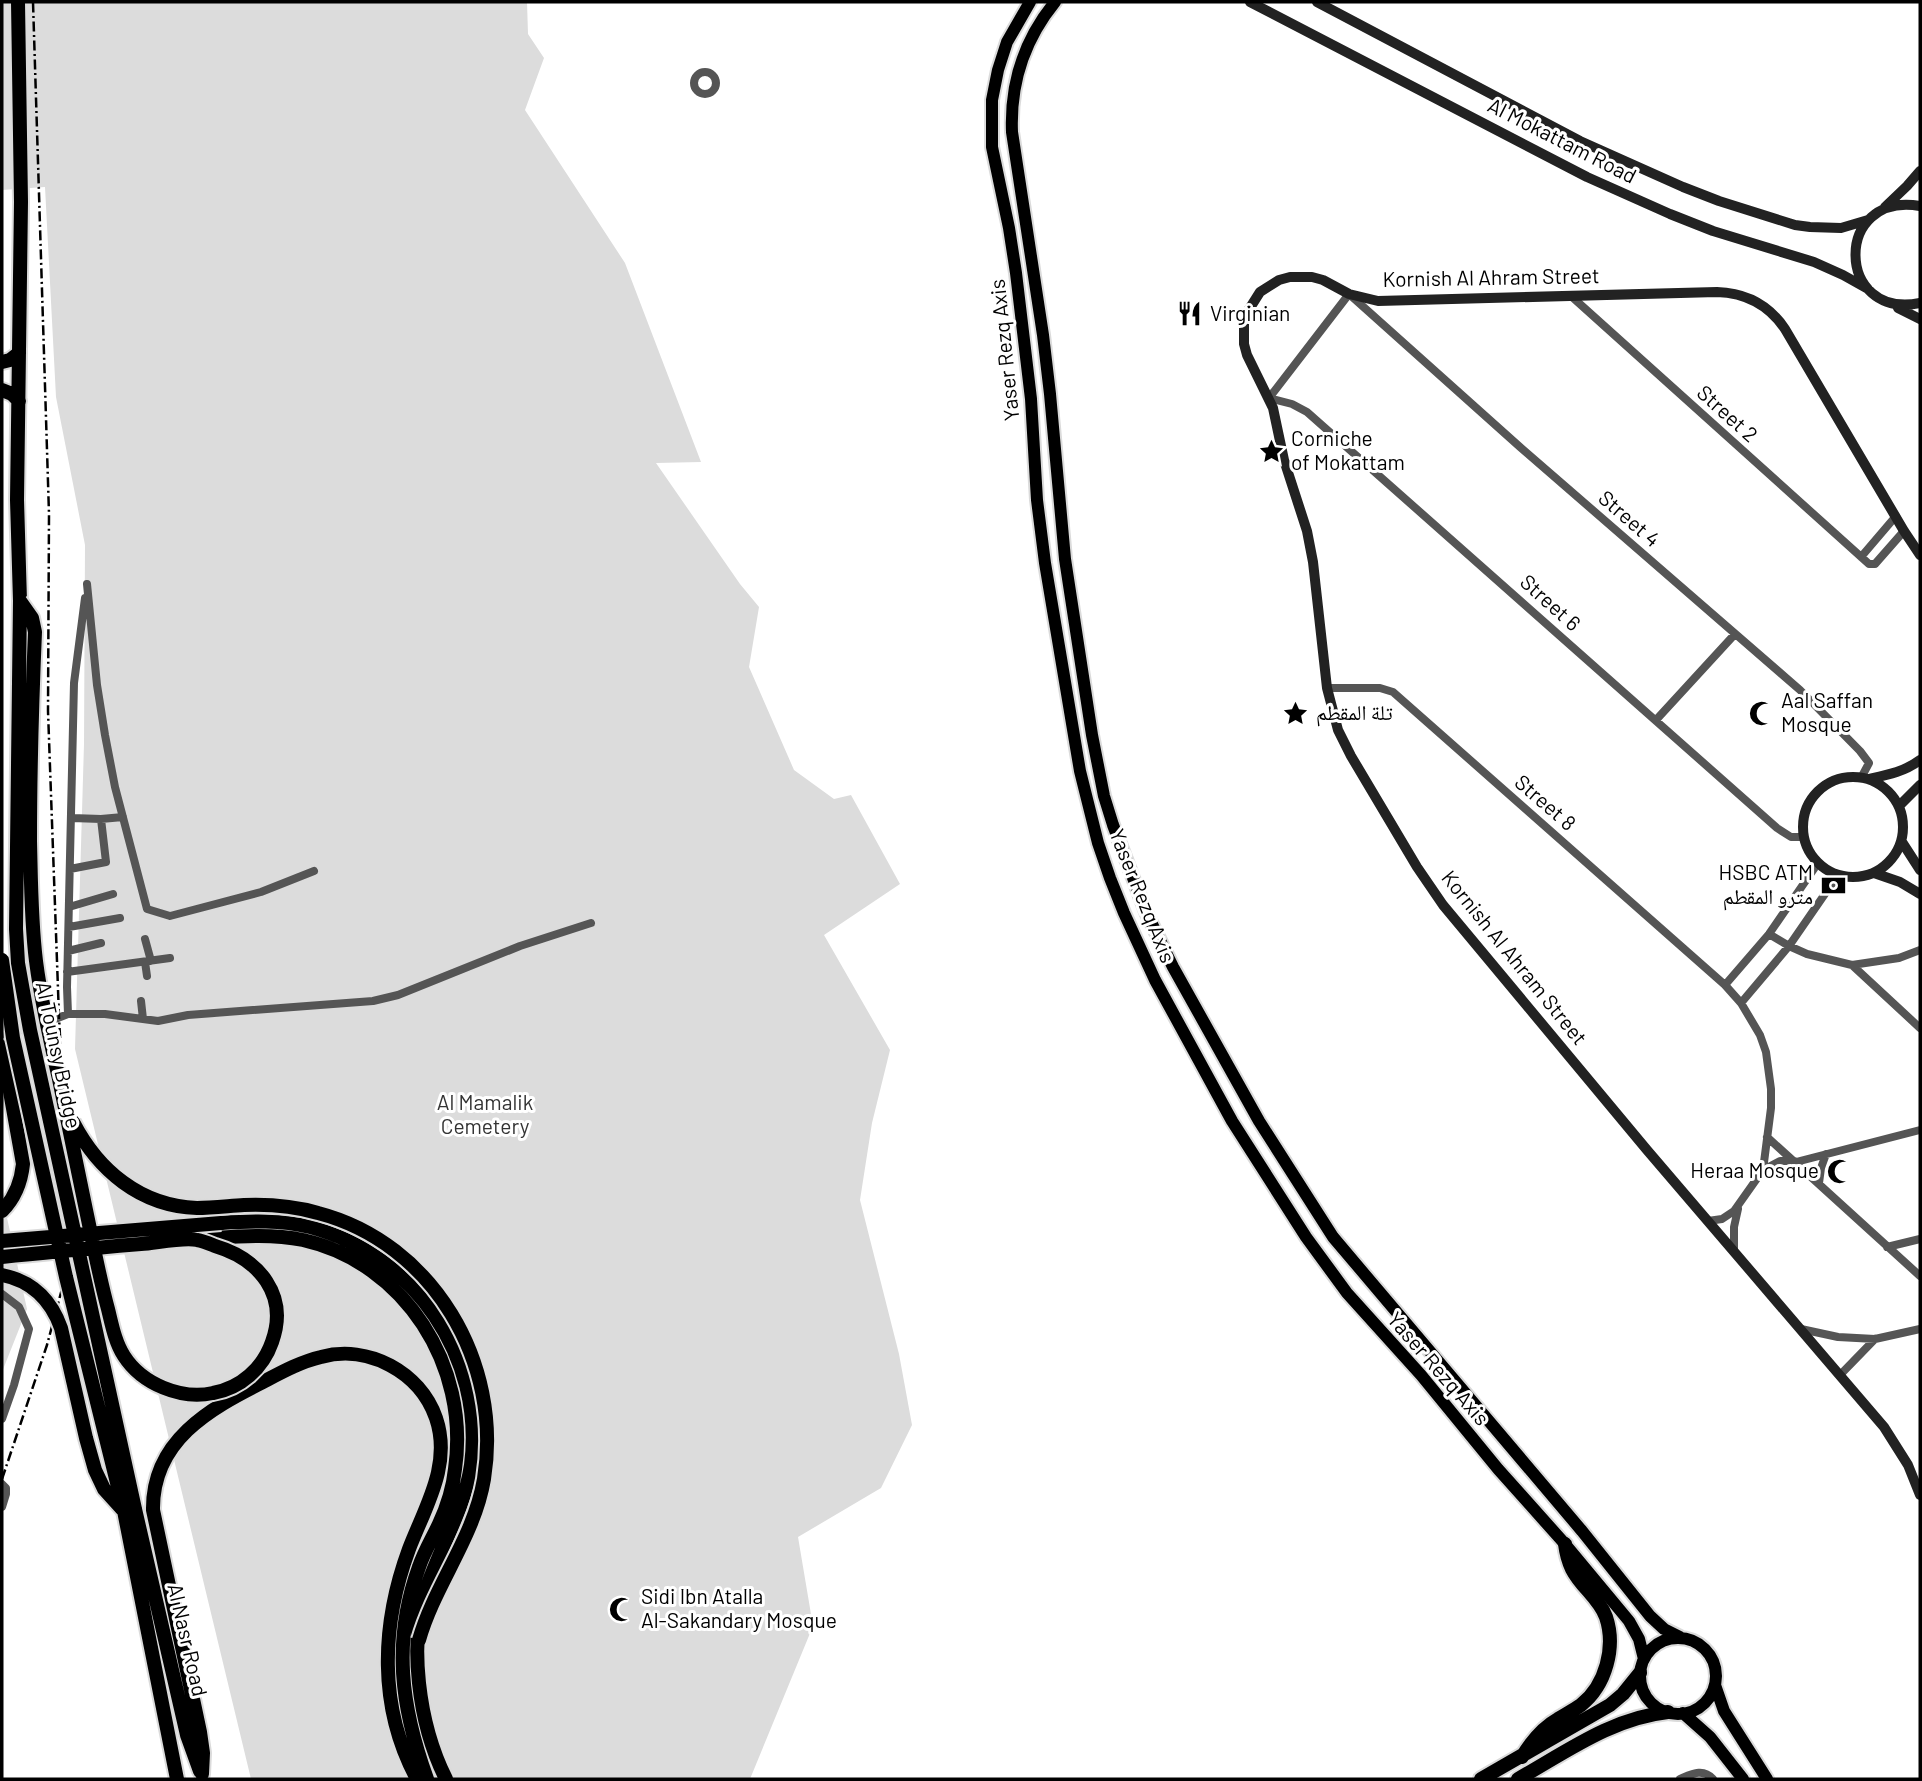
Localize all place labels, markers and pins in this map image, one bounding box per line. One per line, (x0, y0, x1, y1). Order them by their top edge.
restaurant icon: Virginian (1176, 300, 1204, 328)
place label: Virginian (1210, 300, 1290, 325)
place label: Corniche of Mokattam (1291, 425, 1405, 474)
place icon: Corniche of Mokattam (1257, 437, 1285, 465)
place label: Aal Saffan Mosque (1781, 687, 1873, 736)
place icon: تلة المقطم (1282, 699, 1310, 727)
place label: تلة المقطم (1316, 699, 1393, 727)
mosque icon: Aal Saffan Mosque (1747, 699, 1775, 727)
place label: HSBC ATM مترو المقطم (1719, 859, 1813, 911)
bank icon: HSBC ATM مترو المقطم (1819, 871, 1847, 899)
place label: Heraa Mosque (1690, 1157, 1819, 1182)
mosque icon: Heraa Mosque (1825, 1157, 1853, 1185)
place label: Sidi Ibn Atalla Al-Sakandary Mosque (641, 1583, 837, 1632)
mosque icon: Sidi Ibn Atalla Al-Sakandary Mosque (607, 1595, 635, 1623)

